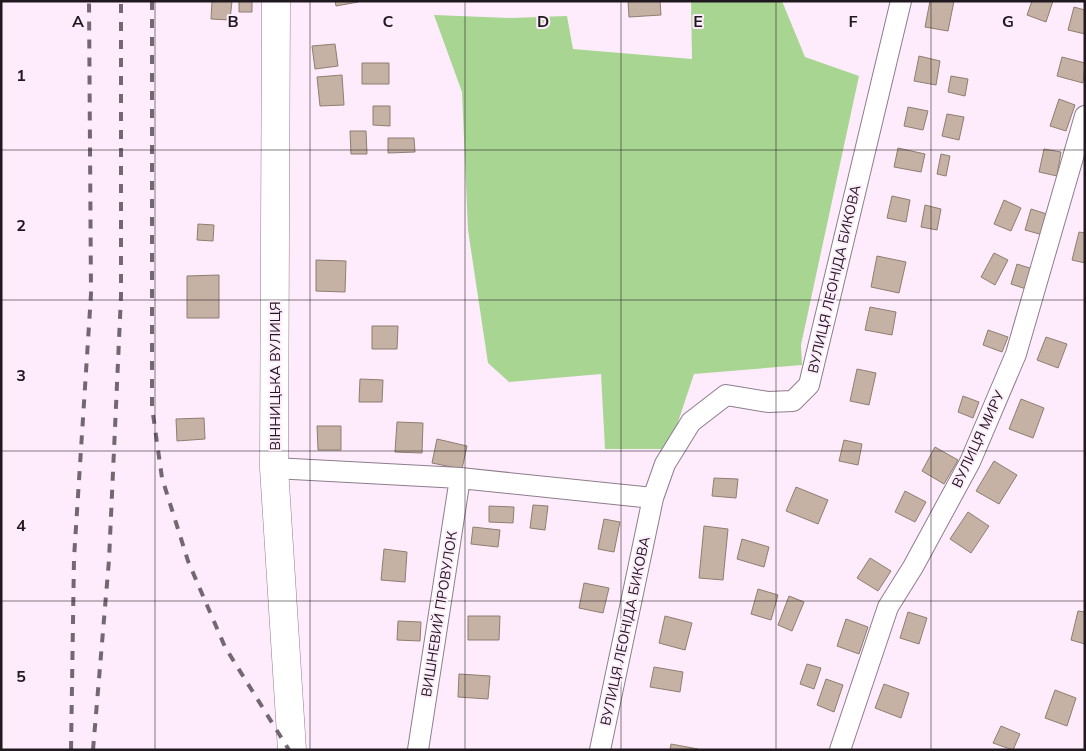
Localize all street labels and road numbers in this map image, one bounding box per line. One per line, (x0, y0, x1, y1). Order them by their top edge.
street label: ВУЛИЦЯ ЛЕОНІДА БИКОВА (804, 182, 865, 375)
street label: ВІННИЦЬКА ВУЛИЦЯ (266, 301, 284, 451)
street label: ВУЛИЦЯ МИРУ (948, 387, 1009, 490)
street label: ВИШНЕВИЙ ПРОВУЛОК (417, 529, 461, 698)
street label: ВУЛИЦЯ ЛЕОНІДА БИКОВА (596, 534, 654, 727)

